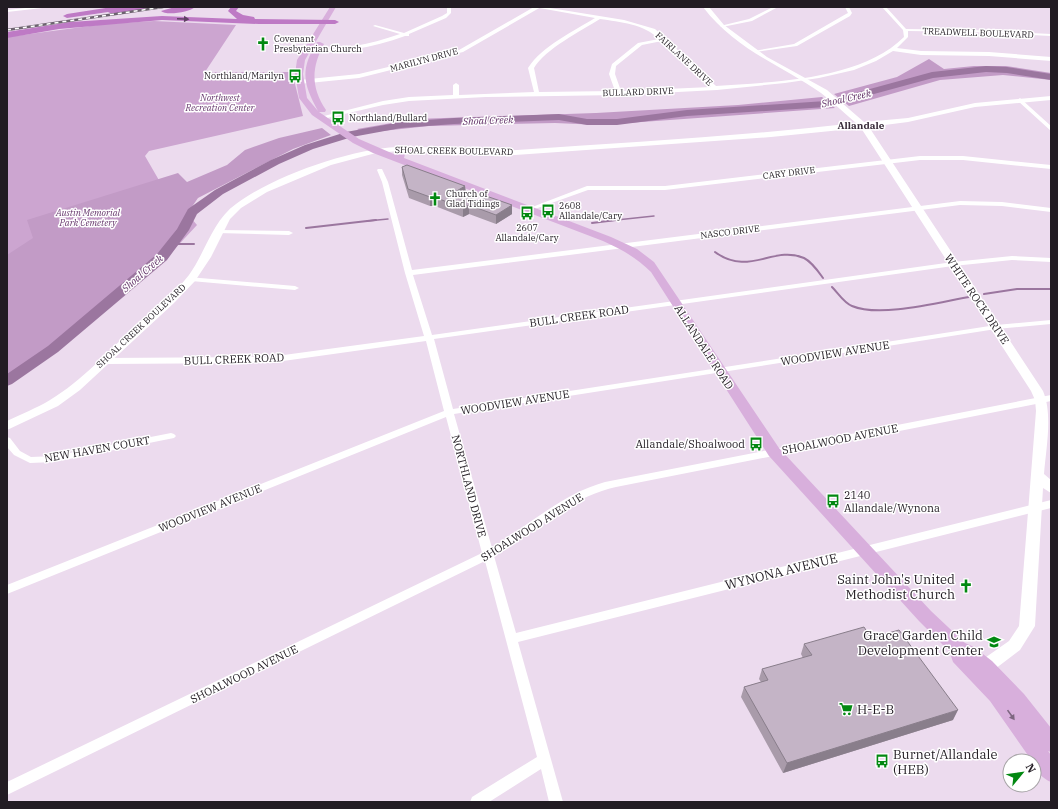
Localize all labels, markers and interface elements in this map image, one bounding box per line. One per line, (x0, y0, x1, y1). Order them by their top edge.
one-way arrow (177, 16, 190, 22)
street label: TREADWELL BOULEVARD (922, 25, 1034, 40)
street label: FAIRLANE DRIVE (653, 29, 715, 88)
place label: Covenant Presbyterian Church (274, 33, 362, 54)
church icon: Covenant Presbyterian Church (255, 36, 271, 52)
street label: MARILYN DRIVE (389, 45, 459, 74)
bus stop icon: Northland/Marilyn (287, 68, 303, 84)
place label: Northland/Marilyn (204, 70, 284, 81)
street label: BULLARD DRIVE (602, 85, 674, 98)
water label: Shoal Creek (819, 86, 873, 111)
park label: Northwest Recreation Center (185, 92, 255, 113)
bus stop icon: Northland/Bullard (330, 110, 346, 126)
place label: Northland/Bullard (349, 112, 428, 123)
water label: Shoal Creek (461, 113, 514, 128)
district label: Allandale (838, 119, 885, 132)
street label: SHOAL CREEK BOULEVARD (395, 144, 513, 157)
street label: CARY DRIVE (762, 164, 816, 181)
place label: Church of Glad Tidings (446, 188, 500, 209)
church icon: Church of Glad Tidings (427, 191, 443, 207)
place label: 2608 Allandale/Cary (559, 200, 622, 221)
bus stop icon: 2608 Allandale/Cary (540, 203, 556, 219)
bus stop icon: 2607 Allandale/Cary (519, 205, 535, 221)
park label: Austin Memorial Park Cemetery (55, 207, 121, 228)
place label: 2607 Allandale/Cary (496, 222, 559, 243)
street label: NASCO DRIVE (700, 222, 761, 241)
water label: Shoal Creek (118, 251, 166, 296)
street label: WHITE ROCK DRIVE (942, 251, 1012, 347)
street label: SHOAL CREEK BOULEVARD (94, 281, 188, 370)
street label: BULL CREEK ROAD (528, 302, 630, 330)
street label: ALLANDALE ROAD (671, 302, 737, 392)
street label: WOODVIEW AVENUE (779, 337, 891, 369)
street label: BULL CREEK ROAD (184, 350, 285, 368)
street label: WOODVIEW AVENUE (459, 386, 571, 418)
street label: SHOALWOOD AVENUE (781, 421, 899, 457)
street label: NEW HAVEN COURT (43, 433, 151, 465)
street label: NORTHLAND DRIVE (449, 433, 489, 539)
bus stop icon: Allandale/Shoalwood (748, 436, 764, 452)
place label: Allandale/Shoalwood (635, 437, 745, 451)
street label: WOODVIEW AVENUE (156, 481, 264, 535)
place label: 2140 Allandale/Wynona (844, 488, 940, 515)
street label: SHOALWOOD AVENUE (478, 490, 586, 564)
bus stop icon: 2140 Allandale/Wynona (825, 493, 841, 509)
street label: WYNONA AVENUE (723, 549, 839, 594)
place label: Saint John's United Methodist Church (837, 571, 955, 603)
church icon: Saint John's United Methodist Church (958, 578, 974, 594)
place label: Grace Garden Child Development Center (858, 627, 983, 659)
school or university icon: Grace Garden Child Development Center (986, 634, 1002, 650)
street label: SHOALWOOD AVENUE (188, 642, 300, 706)
supermarket icon: H-E-B (838, 701, 854, 717)
place label: H-E-B (857, 701, 894, 718)
one-way arrow (1007, 710, 1015, 720)
place label: Burnet/Allandale (HEB) (893, 746, 997, 778)
bus stop icon: Burnet/Allandale (HEB) (874, 753, 890, 769)
north arrow (1002, 753, 1042, 793)
text: N (1023, 761, 1039, 776)

